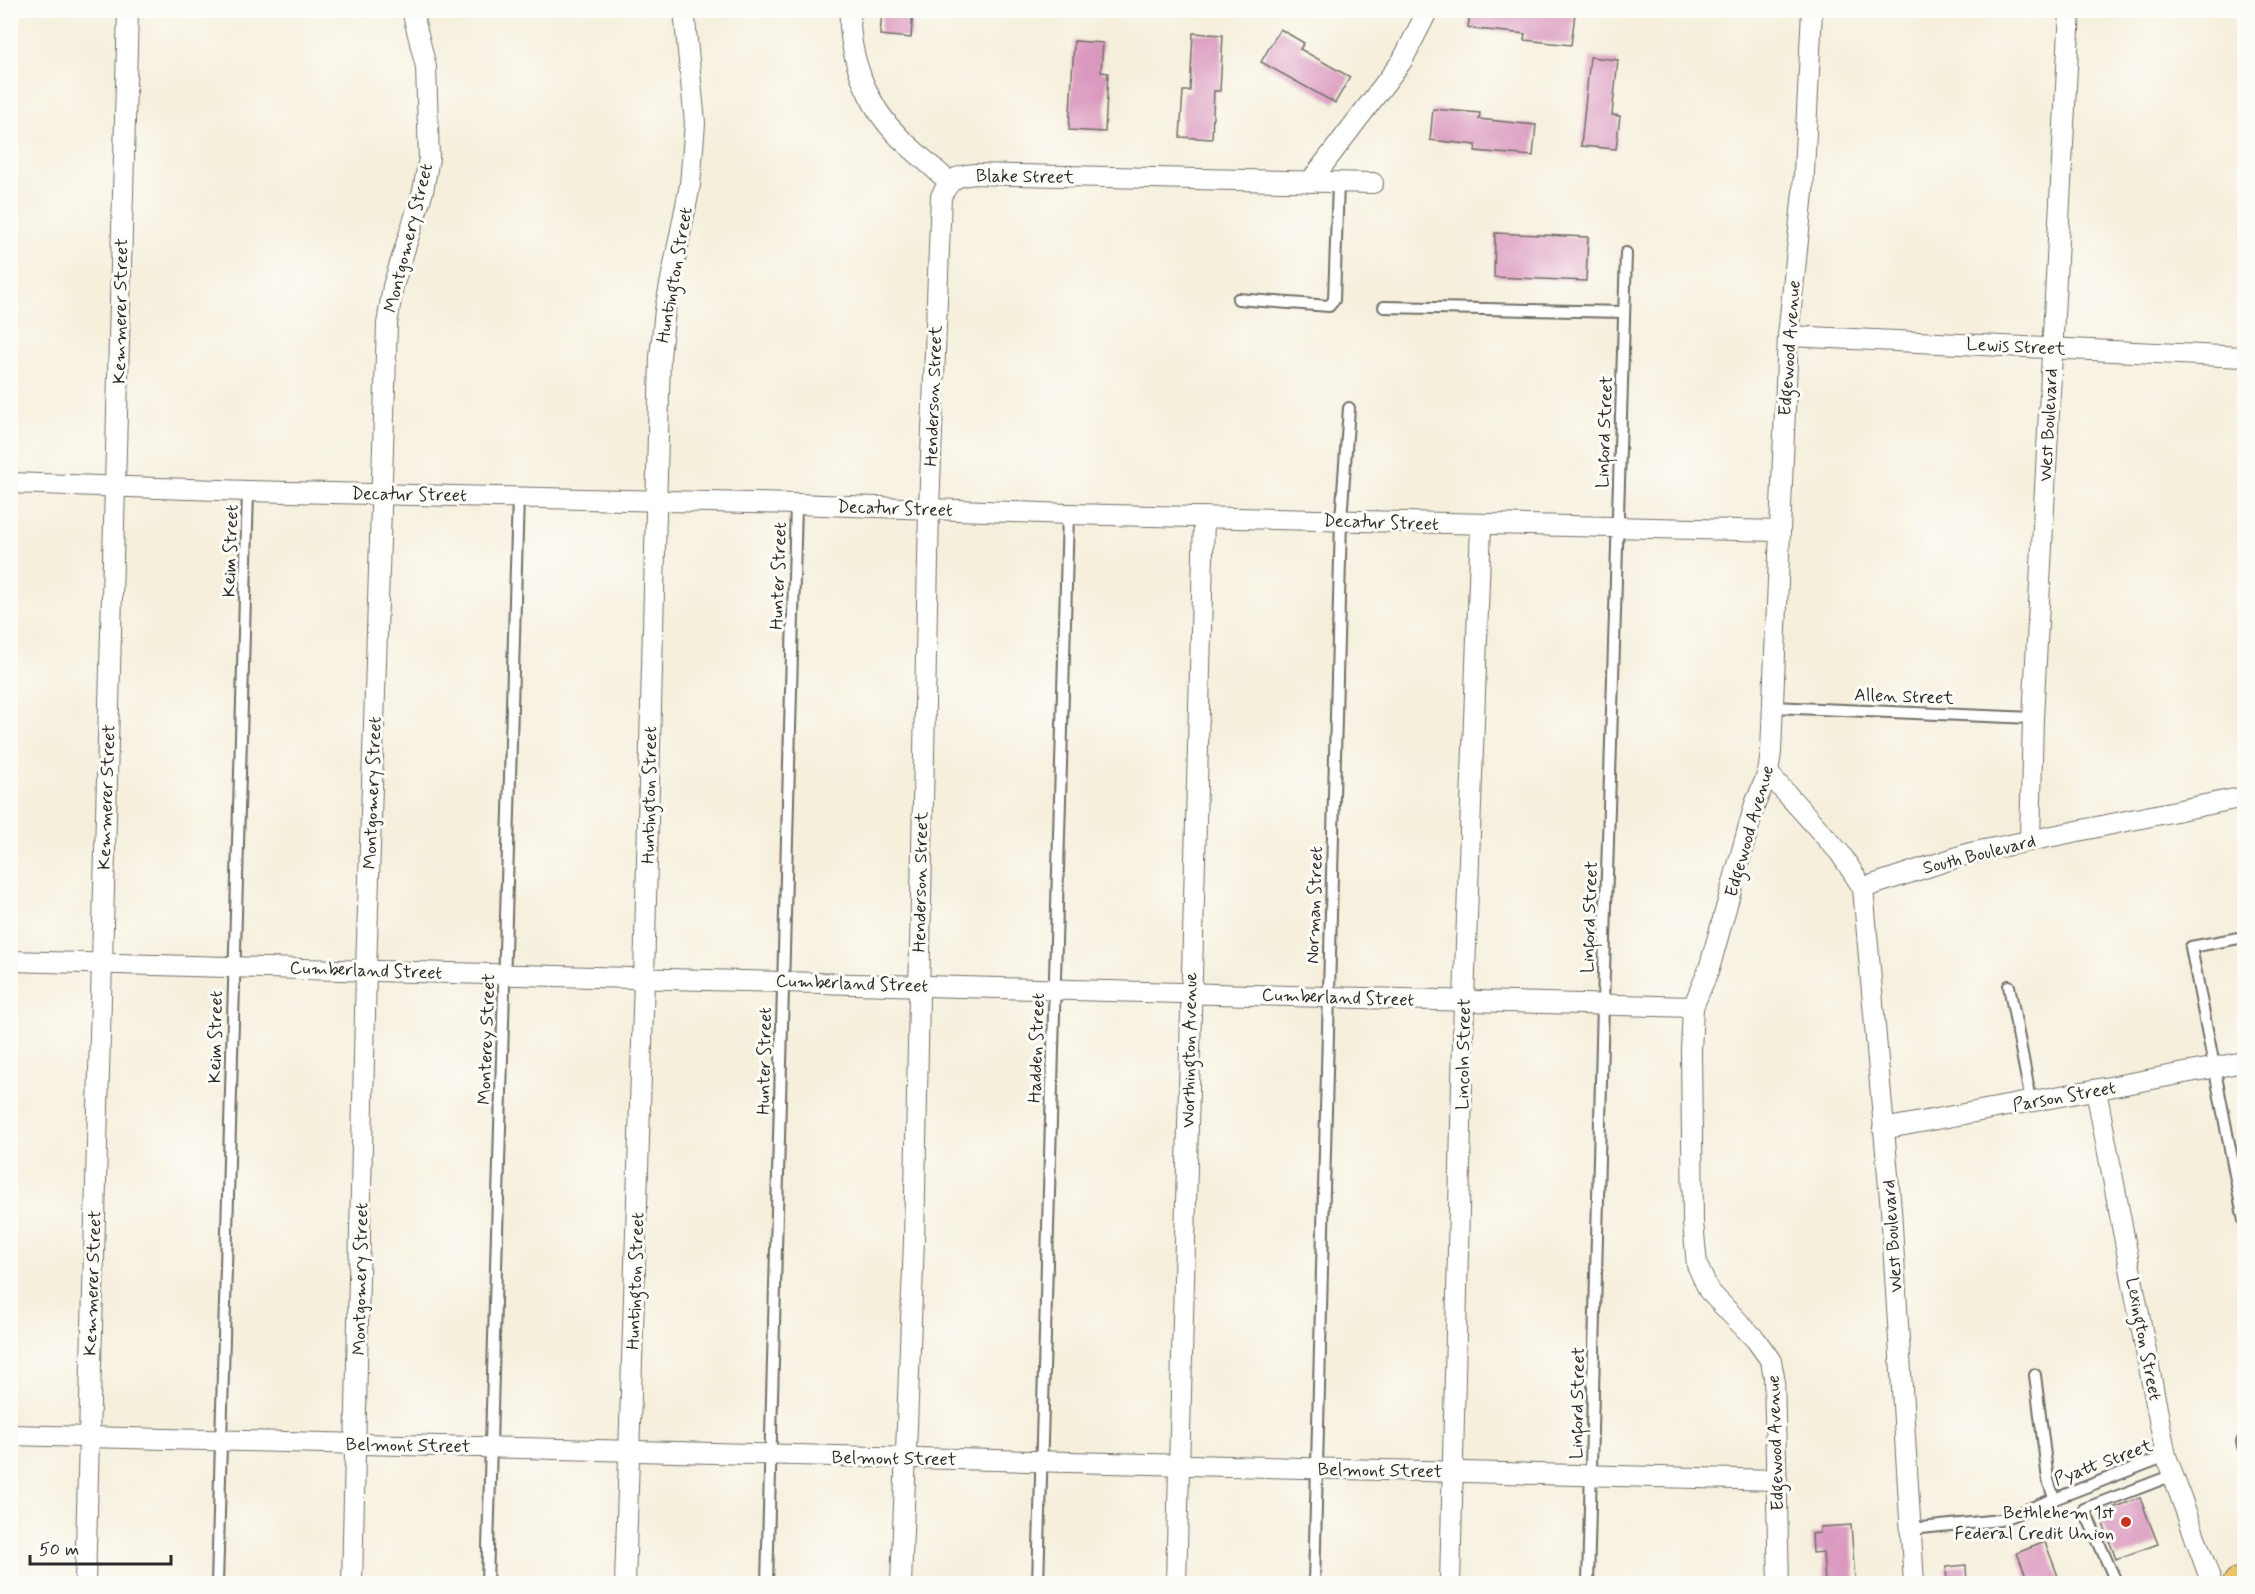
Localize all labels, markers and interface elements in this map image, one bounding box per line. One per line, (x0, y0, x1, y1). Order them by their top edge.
street label: Montgomery Street (379, 161, 439, 315)
street label: Blake Street (976, 164, 1075, 190)
street label: Huntington Street (651, 205, 701, 345)
street label: Kemmerer Street (108, 238, 134, 384)
street label: Edgewood Avenue (1773, 280, 1809, 417)
street label: Henderson Street (920, 325, 948, 467)
street label: Lewis Street (1966, 332, 2067, 362)
street label: West Boulevard (2034, 368, 2064, 482)
street label: Linford Street (1591, 376, 1621, 489)
street label: Decatur Street (351, 482, 467, 508)
street label: Decatur Street (837, 495, 953, 523)
street label: Keim Street (217, 504, 245, 598)
street label: Decatur Street (1323, 509, 1439, 537)
street label: Hunter Street (765, 522, 793, 630)
street label: Allen Street (1854, 683, 1955, 711)
street label: Montgomery Street (358, 716, 388, 870)
street label: Kemmerer Street (92, 724, 122, 870)
street label: Huntington Street (637, 726, 665, 864)
street label: Edgewood Avenue (1720, 763, 1782, 900)
street label: Henderson Street (908, 811, 934, 953)
street label: South Boulevard (1920, 829, 2038, 881)
street label: Norman Street (1301, 846, 1329, 964)
street label: Linford Street (1576, 861, 1606, 974)
street label: Cumberland Street (289, 956, 443, 986)
street label: Cumberland Street (775, 969, 929, 999)
street label: Worthington Avenue (1177, 972, 1205, 1128)
street label: Monterey Street (473, 973, 501, 1105)
street label: Cumberland Street (1261, 983, 1415, 1013)
street label: Keim Street (203, 990, 229, 1084)
street label: Hadden Street (1023, 992, 1051, 1104)
street label: Lincoln Street (1451, 998, 1477, 1110)
street label: Hunter Street (752, 1007, 778, 1115)
street label: Parson Street (2011, 1076, 2118, 1118)
street label: West Boulevard (1877, 1179, 1909, 1293)
street label: Montgomery Street (348, 1202, 374, 1356)
street label: Kemmerer Street (78, 1210, 108, 1356)
street label: Huntington Street (622, 1212, 652, 1350)
street label: Lexington Street (2117, 1276, 2167, 1403)
street label: Linford Street (1565, 1347, 1593, 1459)
street label: Edgewood Avenue (1762, 1375, 1792, 1511)
street label: Belmont Street (345, 1433, 470, 1459)
street label: Pyatt Street (2051, 1434, 2156, 1492)
street label: Belmont Street (831, 1446, 956, 1472)
street label: Belmont Street (1317, 1458, 1442, 1484)
place label: Bethlehem 1st Federal Credit Union (1954, 1501, 2115, 1546)
marker: Bethlehem 1st Federal Credit Union (2119, 1515, 2133, 1529)
scale bar (30, 1528, 171, 1566)
text: 50 m (39, 1538, 79, 1562)

